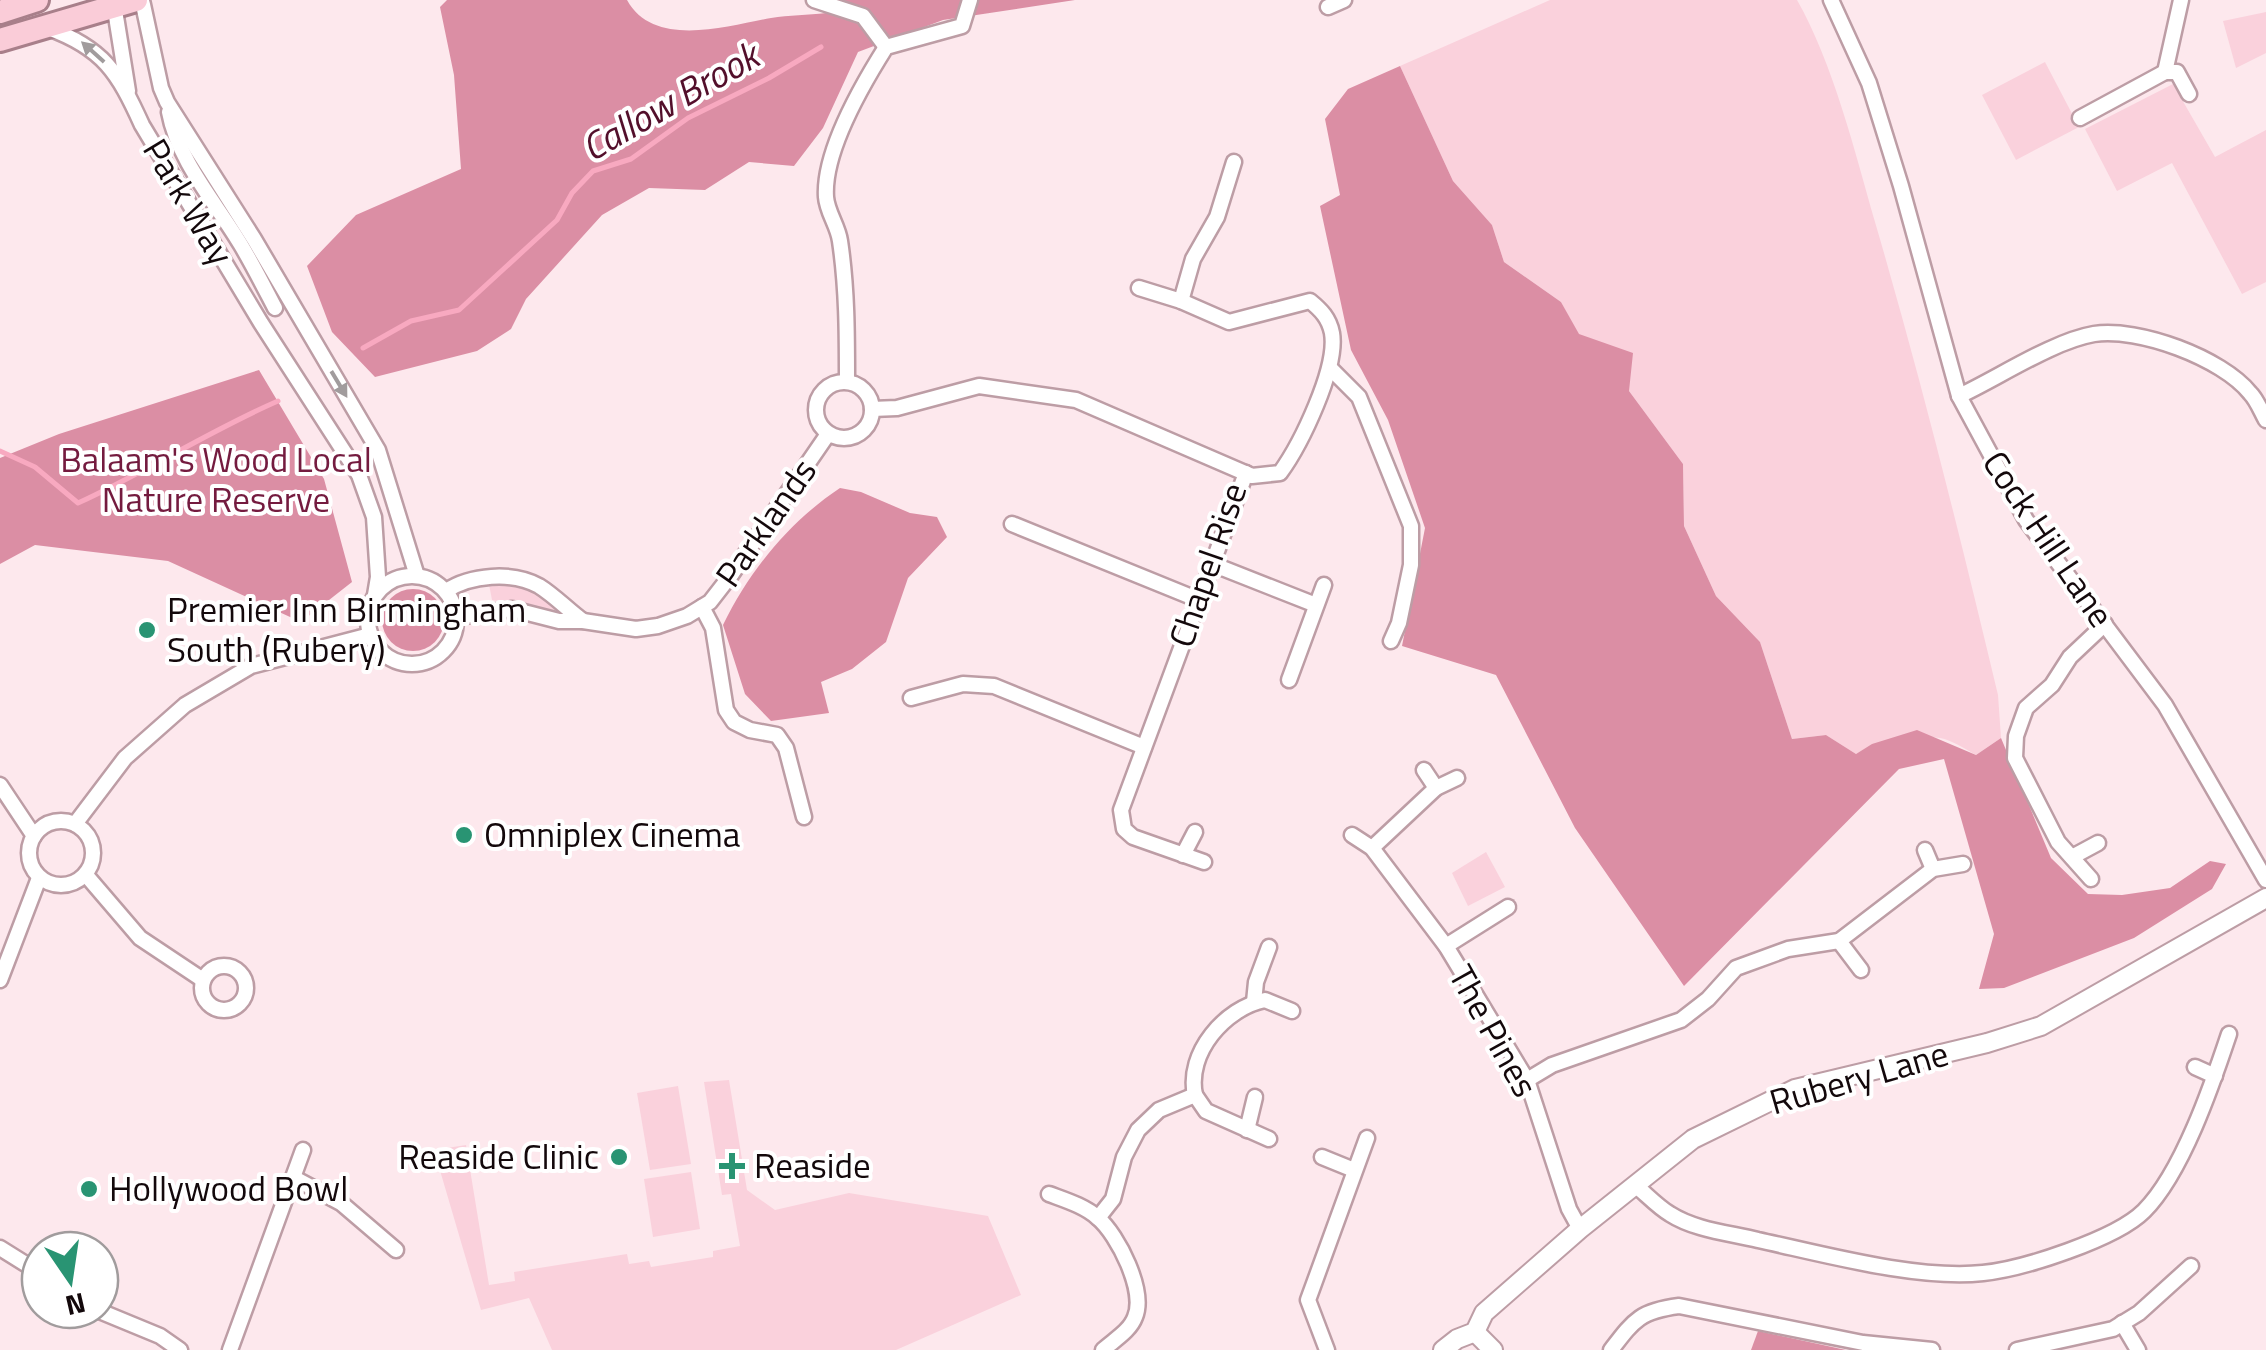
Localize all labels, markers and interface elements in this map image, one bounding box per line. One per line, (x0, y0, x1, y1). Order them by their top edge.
water label: Callow Brook (570, 25, 773, 175)
one-way arrow (81, 41, 106, 63)
street label: Park Way (130, 128, 248, 275)
one-way arrow (329, 370, 347, 398)
park label: Balaam's Wood Local Nature Reserve (60, 432, 372, 526)
street label: Cock Hill Lane (1970, 439, 2128, 638)
street label: Parklands (701, 447, 829, 598)
street label: Chapel Rise (1154, 475, 1260, 654)
place label: Premier Inn Birmingham South (Rubery) (167, 582, 526, 676)
marker: Premier Inn Birmingham South (Rubery) (136, 619, 158, 641)
place label: Omniplex Cinema (484, 807, 740, 861)
marker: Omniplex Cinema (453, 824, 475, 846)
street label: The Pines (1435, 955, 1552, 1106)
street label: Rubery Lane (1763, 1026, 1954, 1128)
place label: Reaside Clinic (398, 1129, 599, 1183)
place label: Reaside (754, 1138, 871, 1192)
marker: Reaside Clinic (608, 1146, 630, 1168)
marker: Reaside (719, 1153, 745, 1179)
place label: Hollywood Bowl (109, 1161, 348, 1215)
marker: Hollywood Bowl (78, 1178, 100, 1200)
north arrow (20, 1230, 120, 1330)
text: N (61, 1282, 90, 1328)

